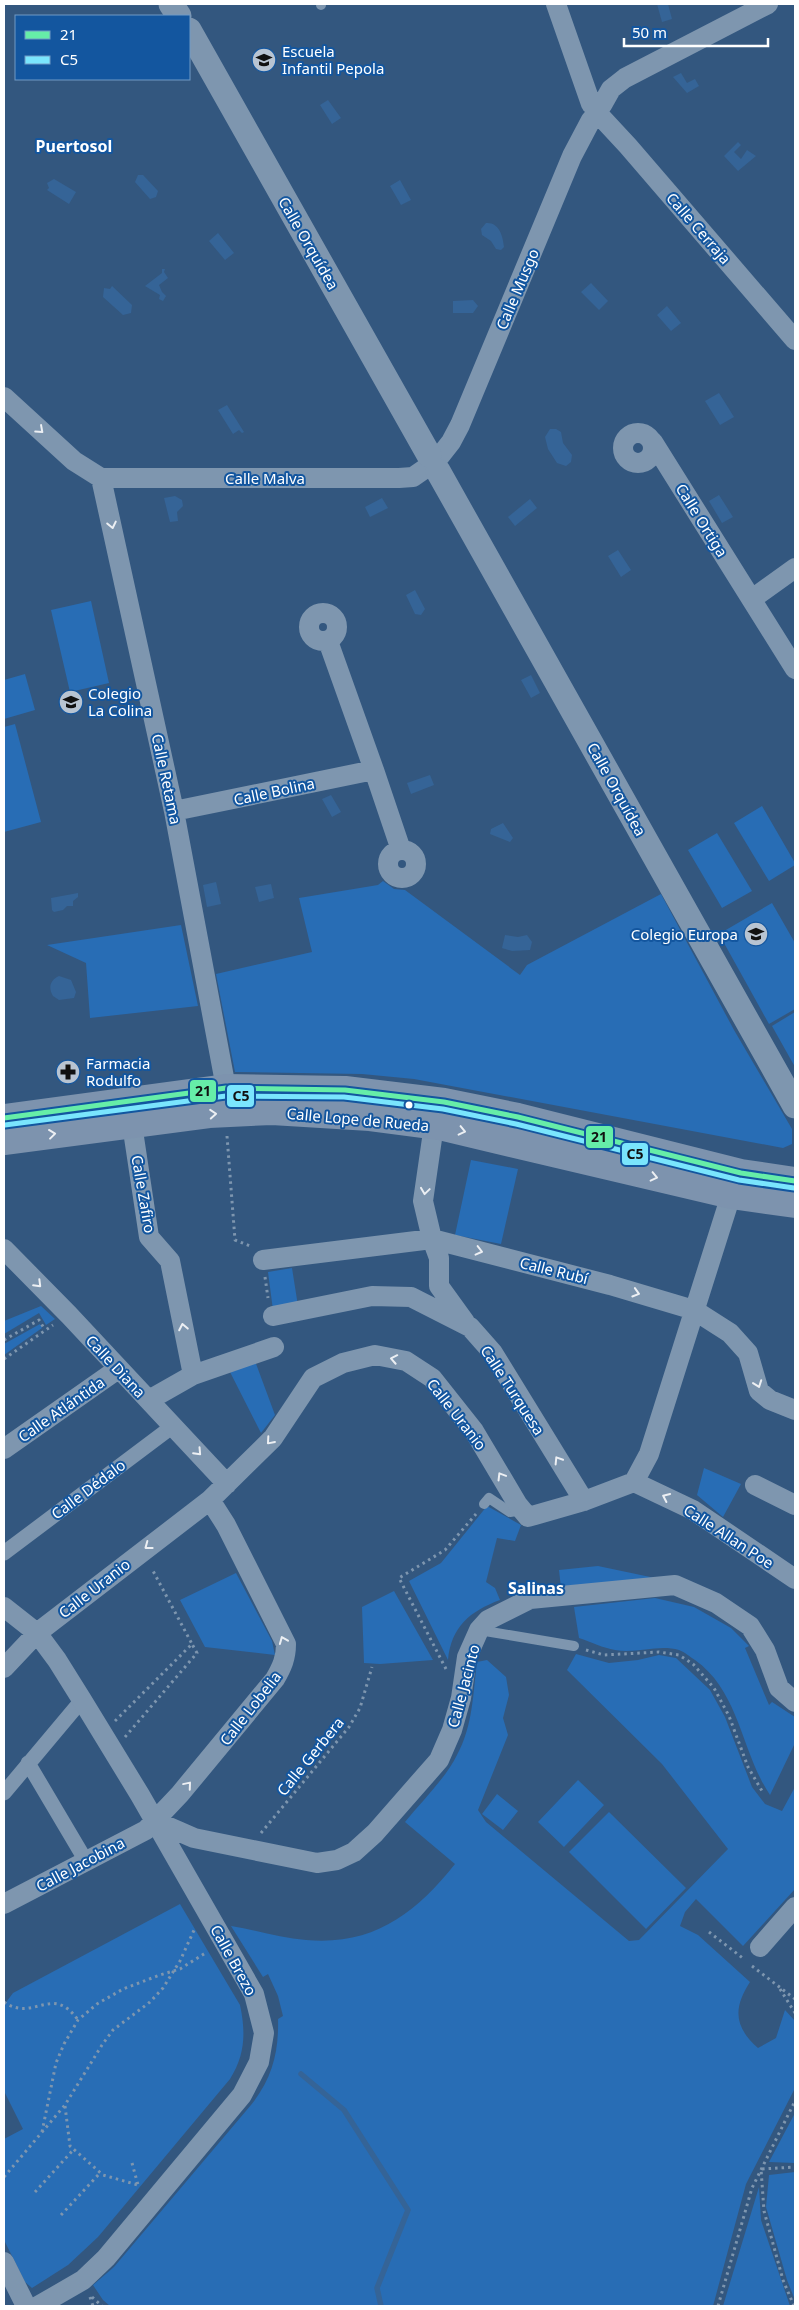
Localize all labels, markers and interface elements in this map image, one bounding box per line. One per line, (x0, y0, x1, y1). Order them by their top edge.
legend (15, 15, 190, 80)
scale bar (624, 15, 768, 47)
text: 50 m (632, 22, 667, 42)
text: 21 (60, 24, 77, 44)
place label: Escuela Infantil Pepola (282, 41, 384, 78)
school or university icon: Escuela Infantil Pepola (251, 47, 277, 73)
text: C5 (60, 49, 78, 69)
district label: Puertosol (36, 135, 112, 157)
street label: Calle Cerraja (662, 188, 736, 268)
street label: Calle Orquídea (274, 193, 344, 293)
street label: Calle Musgo (491, 245, 543, 333)
one-way arrow (34, 424, 43, 433)
street label: Calle Malva (225, 468, 305, 488)
street label: Calle Ortiga (672, 480, 732, 560)
one-way arrow (106, 521, 116, 530)
place label: Colegio La Colina (88, 683, 152, 720)
school or university icon: Colegio La Colina (58, 689, 84, 715)
street label: Calle Retama (148, 732, 186, 826)
street label: Calle Orquídea (583, 739, 651, 839)
street label: Calle Bolina (232, 773, 316, 809)
school or university icon: Colegio Europa (743, 921, 769, 947)
place label: Colegio Europa (631, 924, 738, 944)
place label: Farmacia Rodulfo (86, 1053, 150, 1090)
pharmacy icon: Farmacia Rodulfo (55, 1059, 81, 1085)
line badge: 21 (189, 1079, 217, 1103)
text: 21 (195, 1081, 211, 1100)
line badge: C5 (226, 1084, 255, 1108)
text: C5 (233, 1086, 250, 1105)
unlabelled marker (404, 1100, 414, 1110)
street label: Calle Lope de Rueda (286, 1103, 430, 1135)
one-way arrow (210, 1109, 218, 1120)
one-way arrow (457, 1125, 466, 1136)
line badge: 21 (585, 1125, 614, 1149)
text: 21 (591, 1127, 607, 1146)
one-way arrow (48, 1129, 56, 1140)
line badge: C5 (621, 1142, 649, 1166)
text: C5 (627, 1144, 644, 1163)
street label: Calle Zafiro (127, 1153, 161, 1235)
one-way arrow (650, 1171, 659, 1182)
one-way arrow (420, 1187, 430, 1195)
one-way arrow (475, 1245, 483, 1256)
street label: Calle Rubí (518, 1252, 591, 1288)
one-way arrow (32, 1278, 41, 1287)
one-way arrow (632, 1287, 640, 1297)
one-way arrow (178, 1323, 189, 1331)
street label: Calle Diana (82, 1330, 150, 1402)
street label: Calle Turquesa (476, 1341, 550, 1439)
one-way arrow (390, 1354, 399, 1365)
street label: Calle Atlántida (14, 1372, 108, 1446)
street label: Calle Uranio (423, 1374, 491, 1454)
one-way arrow (752, 1379, 762, 1388)
one-way arrow (267, 1435, 276, 1444)
one-way arrow (192, 1447, 201, 1456)
street label: Calle Dédalo (47, 1455, 129, 1523)
one-way arrow (555, 1456, 565, 1465)
one-way arrow (497, 1472, 507, 1481)
one-way arrow (662, 1493, 671, 1503)
street label: Calle Allan Poe (680, 1499, 778, 1573)
one-way arrow (145, 1541, 154, 1549)
street label: Calle Uranio (54, 1554, 134, 1622)
district label: Salinas (508, 1577, 564, 1599)
one-way arrow (278, 1636, 289, 1645)
street label: Calle Jacinto (442, 1642, 484, 1730)
street label: Calle Lobelia (215, 1667, 285, 1749)
street label: Calle Gerbera (272, 1713, 348, 1799)
one-way arrow (182, 1782, 190, 1791)
street label: Calle Jacobina (32, 1832, 128, 1896)
street label: Calle Brezo (206, 1921, 262, 1999)

